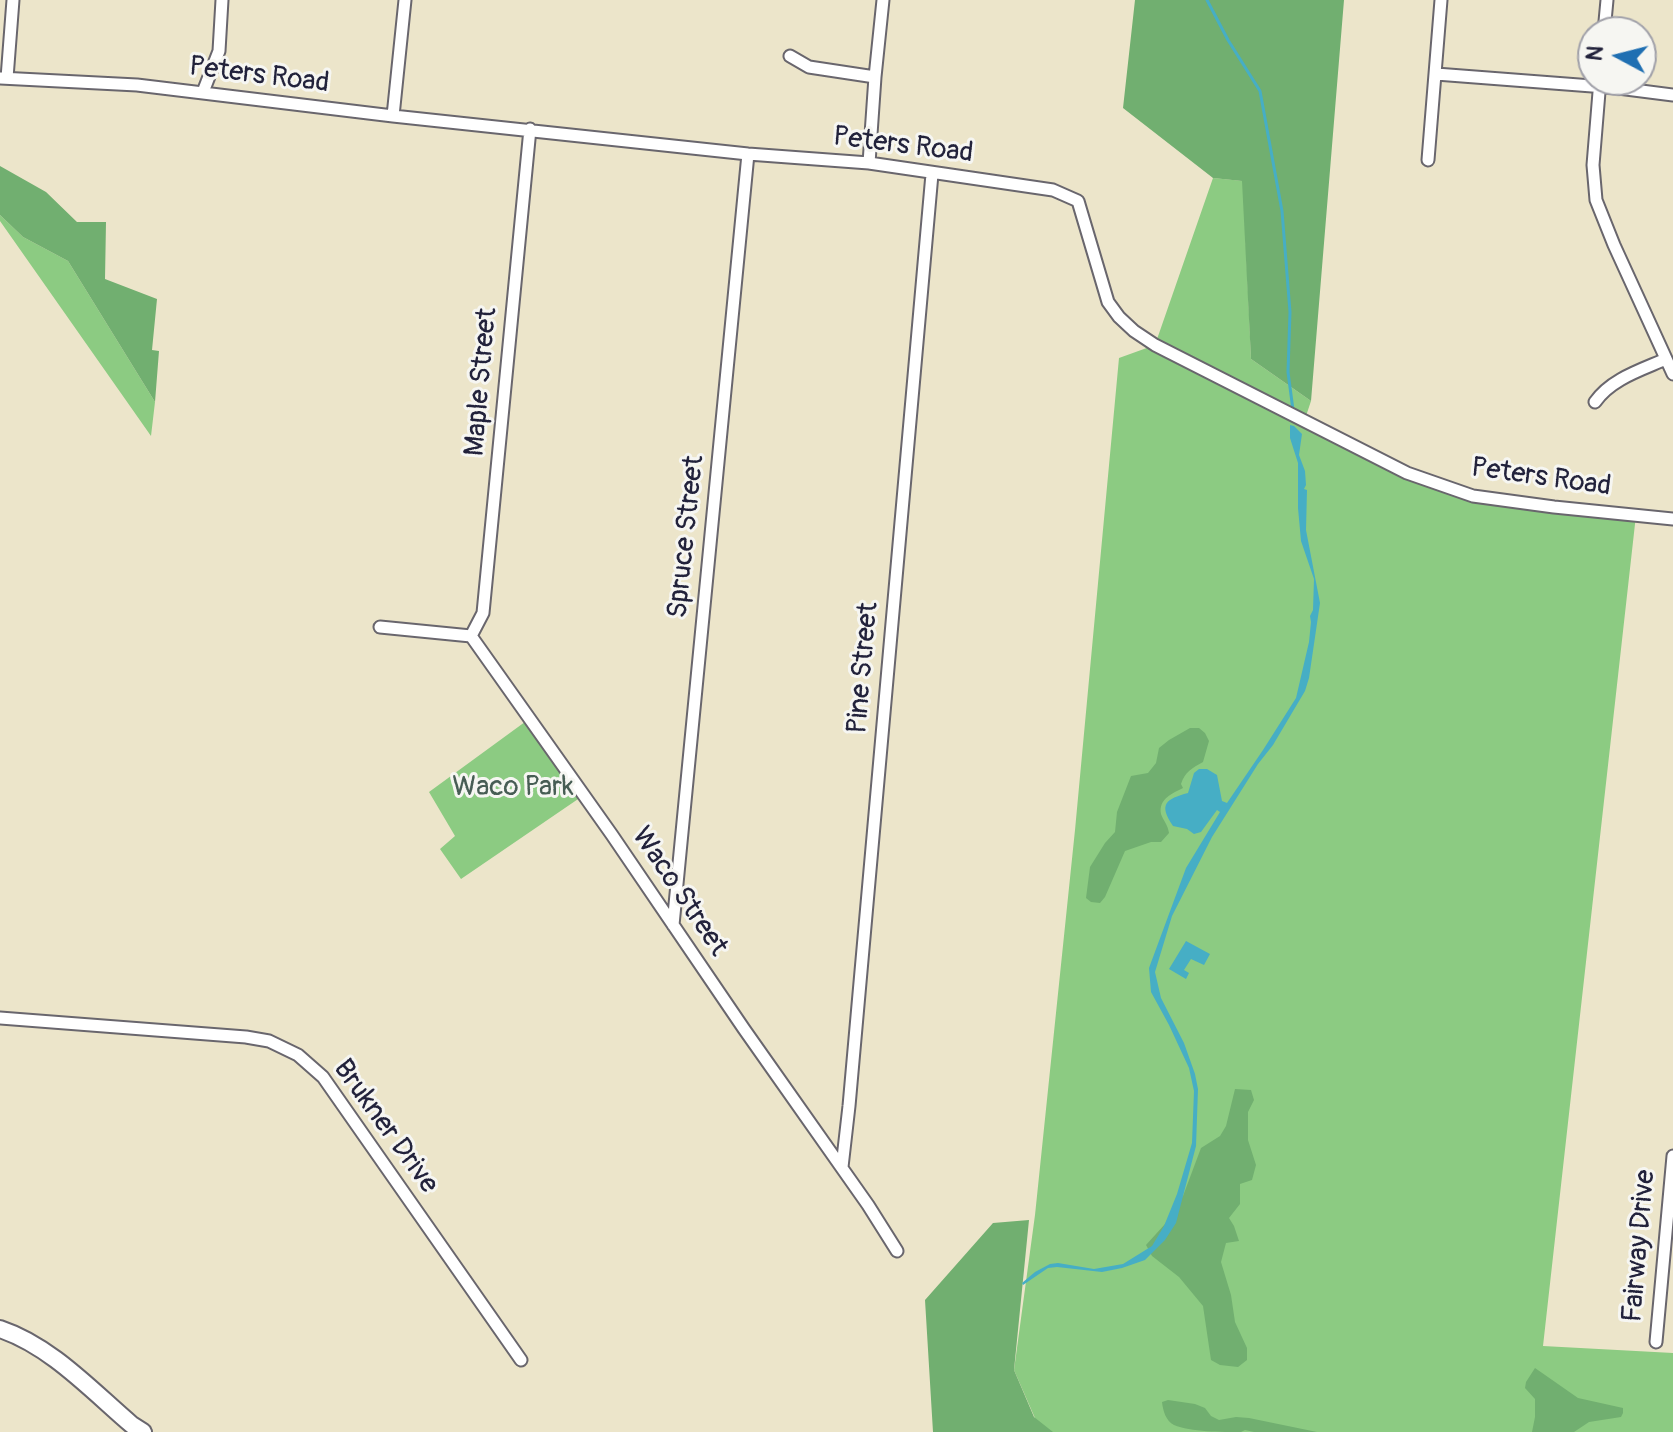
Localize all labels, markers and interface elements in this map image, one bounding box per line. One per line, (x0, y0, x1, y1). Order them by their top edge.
north arrow (1577, 16, 1657, 96)
text: N (1580, 44, 1610, 62)
street label: Peters Road (187, 51, 331, 101)
street label: Peters Road (831, 121, 975, 171)
street label: Maple Street (459, 306, 505, 458)
street label: Peters Road (1469, 452, 1613, 504)
street label: Spruce Street (662, 454, 712, 620)
street label: Pine Street (842, 601, 886, 735)
park label: Waco Park (452, 771, 574, 805)
street label: Waco Street (624, 821, 734, 963)
street label: Brukner Drive (325, 1054, 445, 1200)
street label: Fairway Drive (1617, 1168, 1663, 1324)

